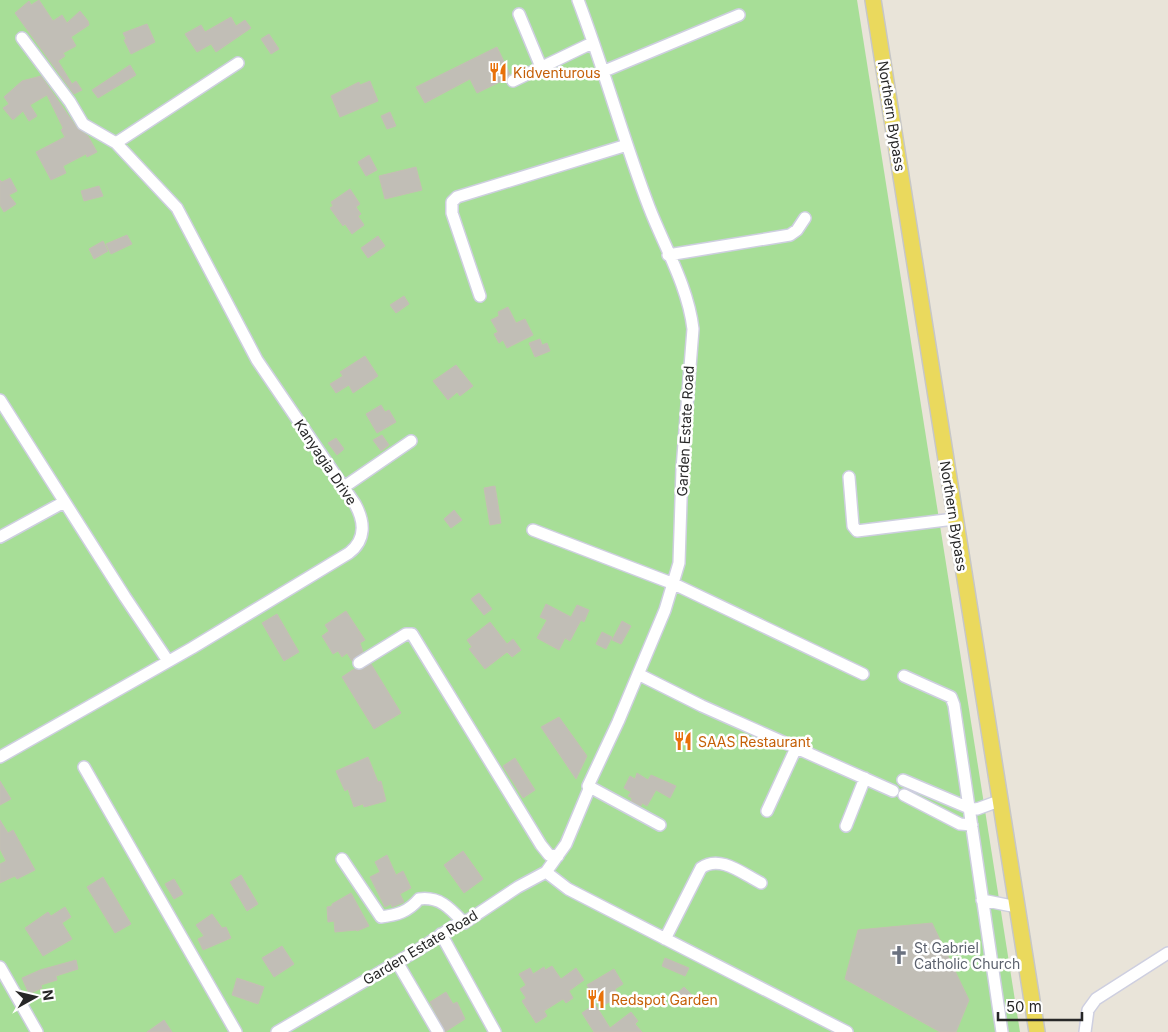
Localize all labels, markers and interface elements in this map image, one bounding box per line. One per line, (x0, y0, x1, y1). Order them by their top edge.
street label: Northern Bypass (875, 60, 909, 172)
restaurant icon: Kidventurous (487, 61, 509, 83)
place label: Kidventurous (513, 64, 601, 81)
street label: Garden Estate Road (673, 365, 697, 497)
street label: Kanyagia Drive (291, 416, 361, 508)
street label: Northern Bypass (937, 460, 971, 572)
restaurant icon: SAAS Restaurant (672, 730, 694, 752)
place label: SAAS Restaurant (698, 733, 811, 750)
street label: Garden Estate Road (360, 906, 480, 988)
place label: St Gabriel Catholic Church (914, 939, 1020, 972)
church icon: St Gabriel Catholic Church (888, 944, 910, 966)
north arrow (10, 972, 60, 1022)
restaurant icon: Redspot Garden (585, 988, 607, 1010)
text: N (39, 989, 58, 1002)
scale bar (998, 990, 1082, 1022)
place label: Redspot Garden (611, 991, 718, 1008)
text: 50 m (1006, 997, 1042, 1016)

